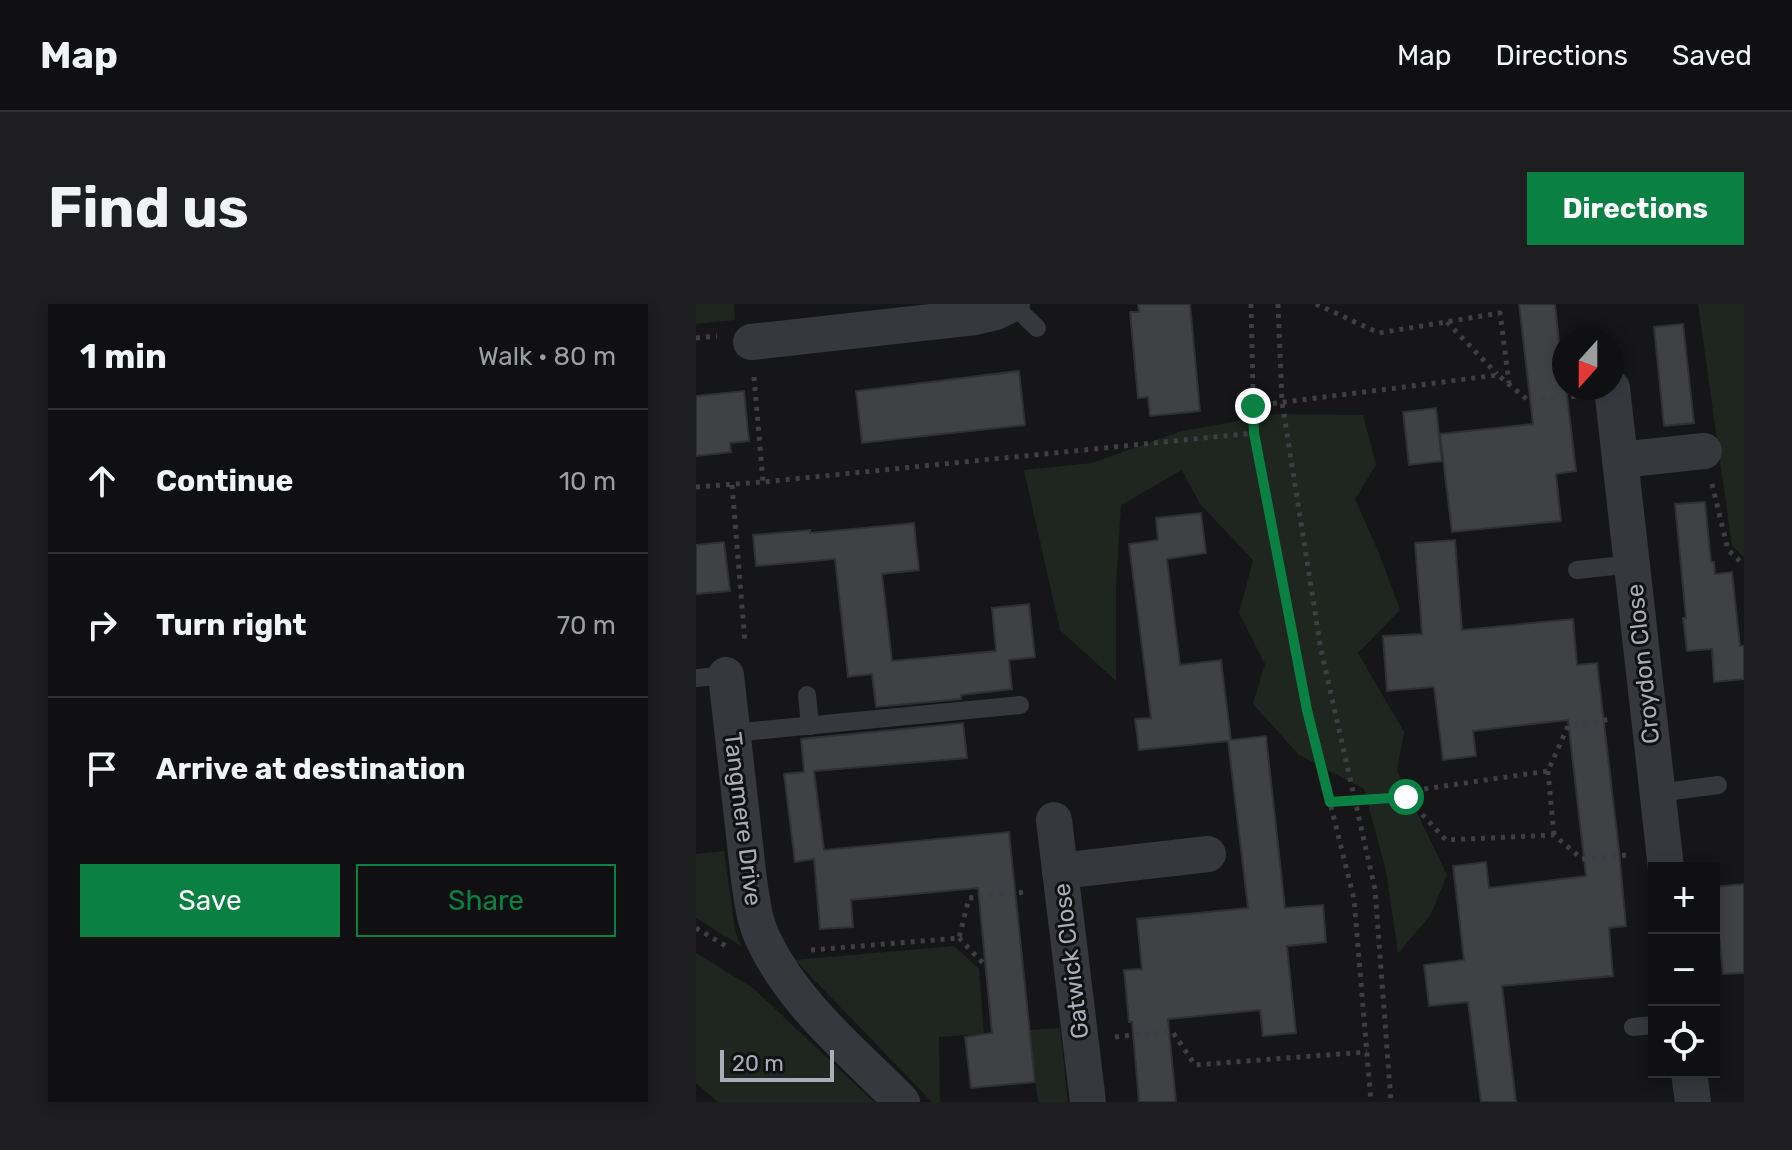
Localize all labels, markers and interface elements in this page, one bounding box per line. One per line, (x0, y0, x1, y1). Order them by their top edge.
text: Map (40, 32, 118, 78)
text: Map (1397, 39, 1451, 72)
text: Directions (1495, 39, 1628, 72)
text: Saved (1672, 39, 1752, 72)
button: Directions (1527, 172, 1744, 245)
text: Find us (48, 175, 249, 241)
north arrow (1552, 328, 1624, 400)
text: 1 min (80, 336, 167, 377)
text: Walk · 80 m (478, 341, 616, 372)
route end (1235, 388, 1271, 424)
icon: ahead (80, 459, 124, 503)
text: Continue (156, 463, 293, 499)
text: 10 m (559, 466, 616, 497)
street label: Croydon Close (1621, 583, 1665, 745)
icon: right (80, 603, 124, 647)
text: Turn right (156, 607, 307, 643)
text: 70 m (557, 610, 616, 641)
street label: Tangmere Drive (718, 731, 768, 907)
icon: arrive (80, 747, 124, 791)
text: Arrive at destination (156, 751, 466, 787)
route start (1388, 779, 1424, 815)
map controls (1648, 862, 1720, 1078)
button: + (1648, 862, 1720, 934)
button: Save (80, 864, 340, 937)
button: Share (356, 864, 616, 937)
street label: Gatwick Close (1048, 882, 1094, 1040)
button: − (1648, 934, 1720, 1006)
button: locate (1648, 1006, 1720, 1078)
scale bar (720, 1046, 834, 1082)
text: 20 m (732, 1050, 784, 1077)

